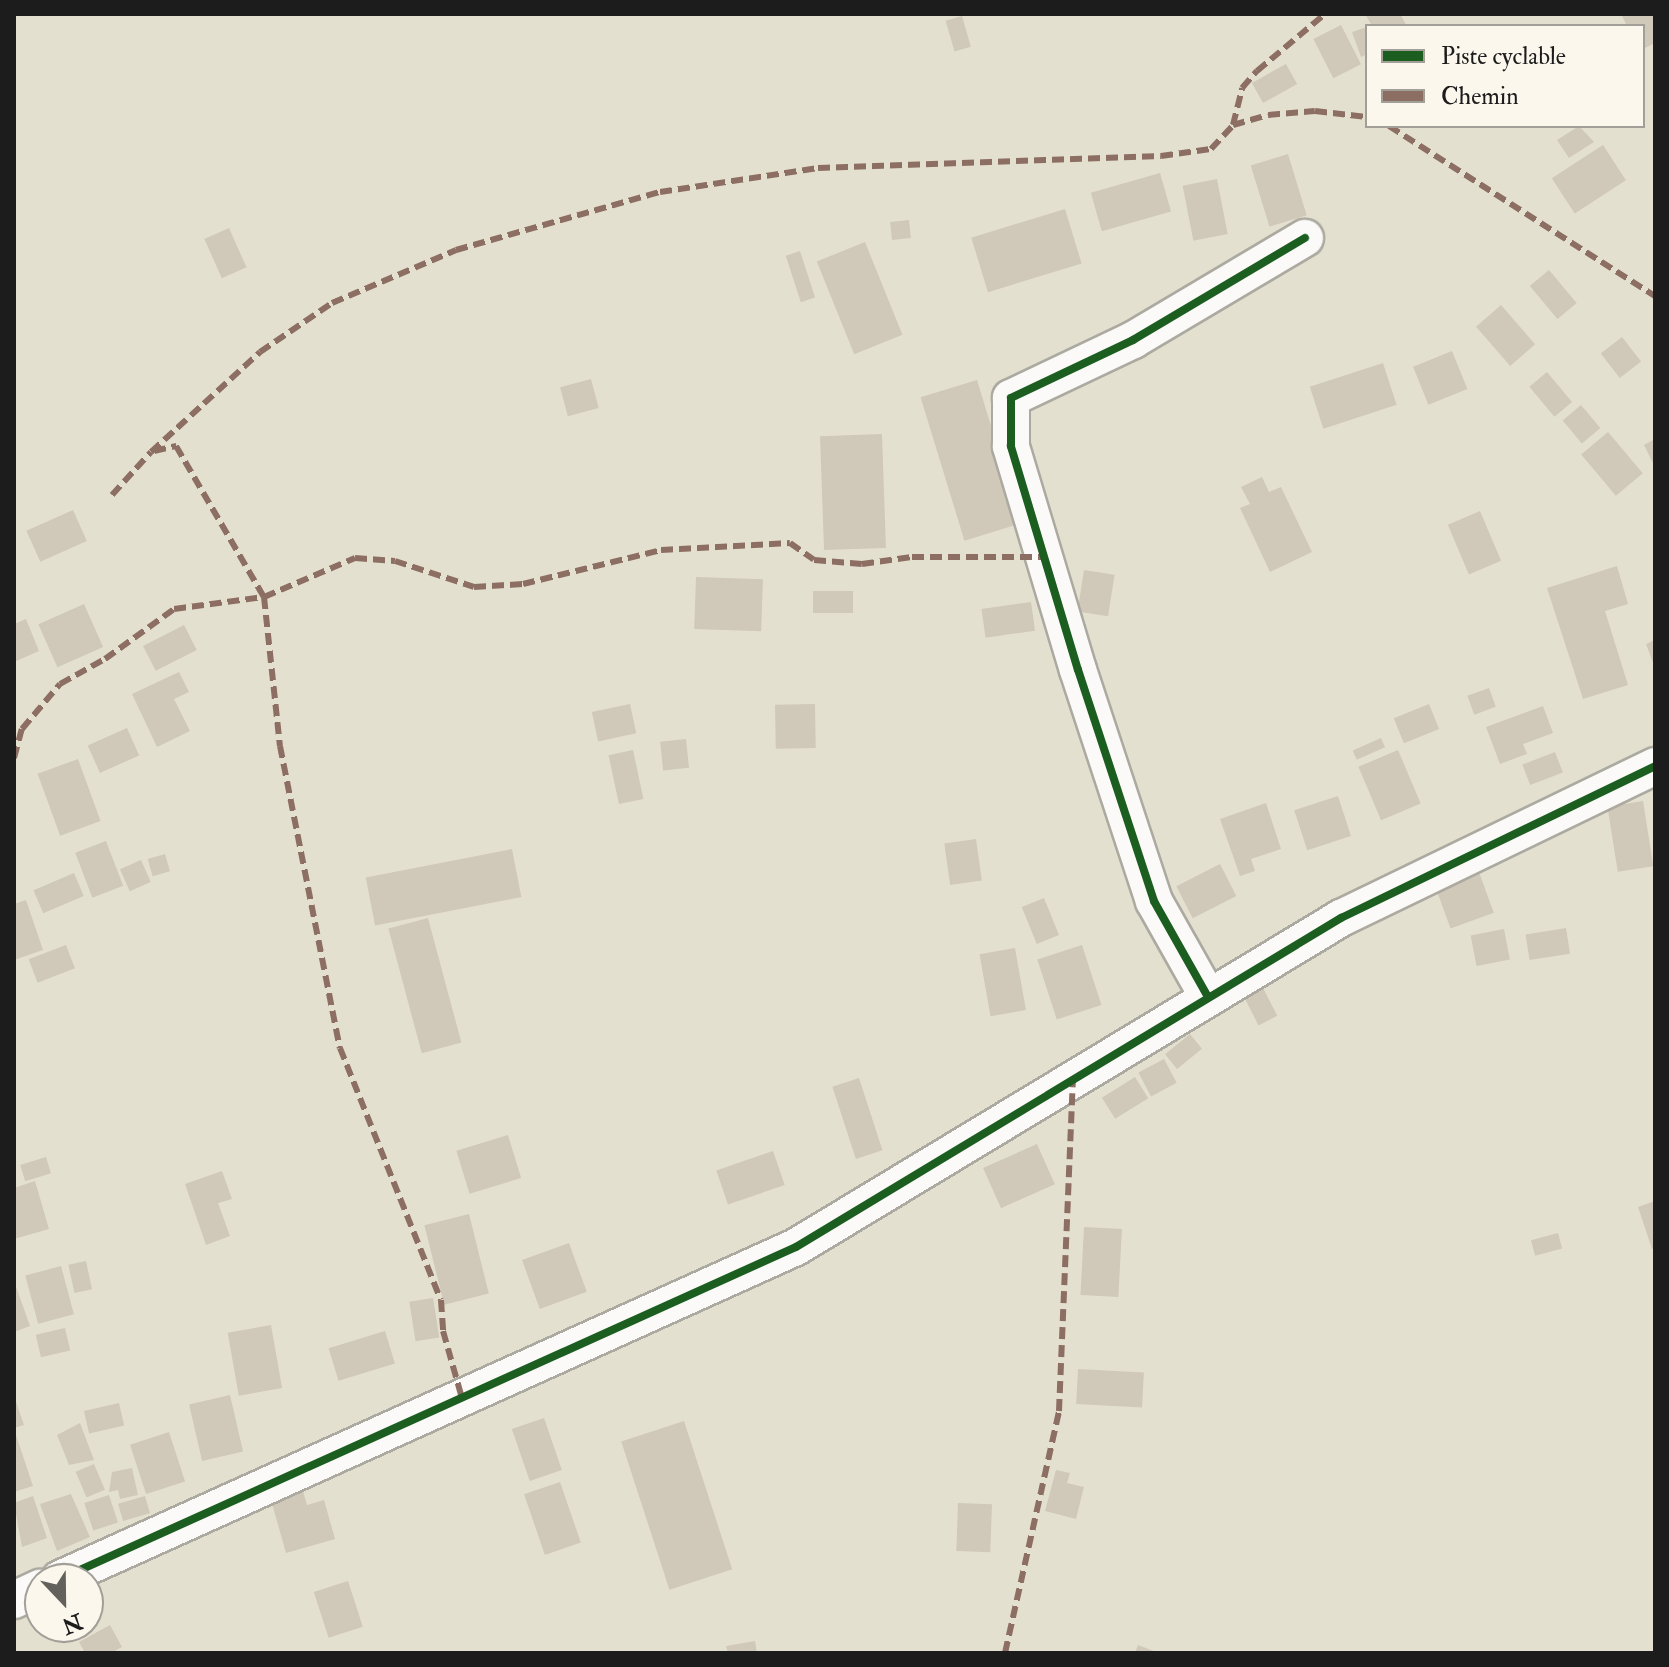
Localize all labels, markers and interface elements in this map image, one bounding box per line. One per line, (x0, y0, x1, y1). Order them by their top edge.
legend (1365, 24, 1645, 128)
text: Piste cyclable (1441, 41, 1566, 72)
text: Chemin (1441, 81, 1519, 112)
north arrow (24, 1563, 104, 1643)
text: N (58, 1607, 87, 1640)

